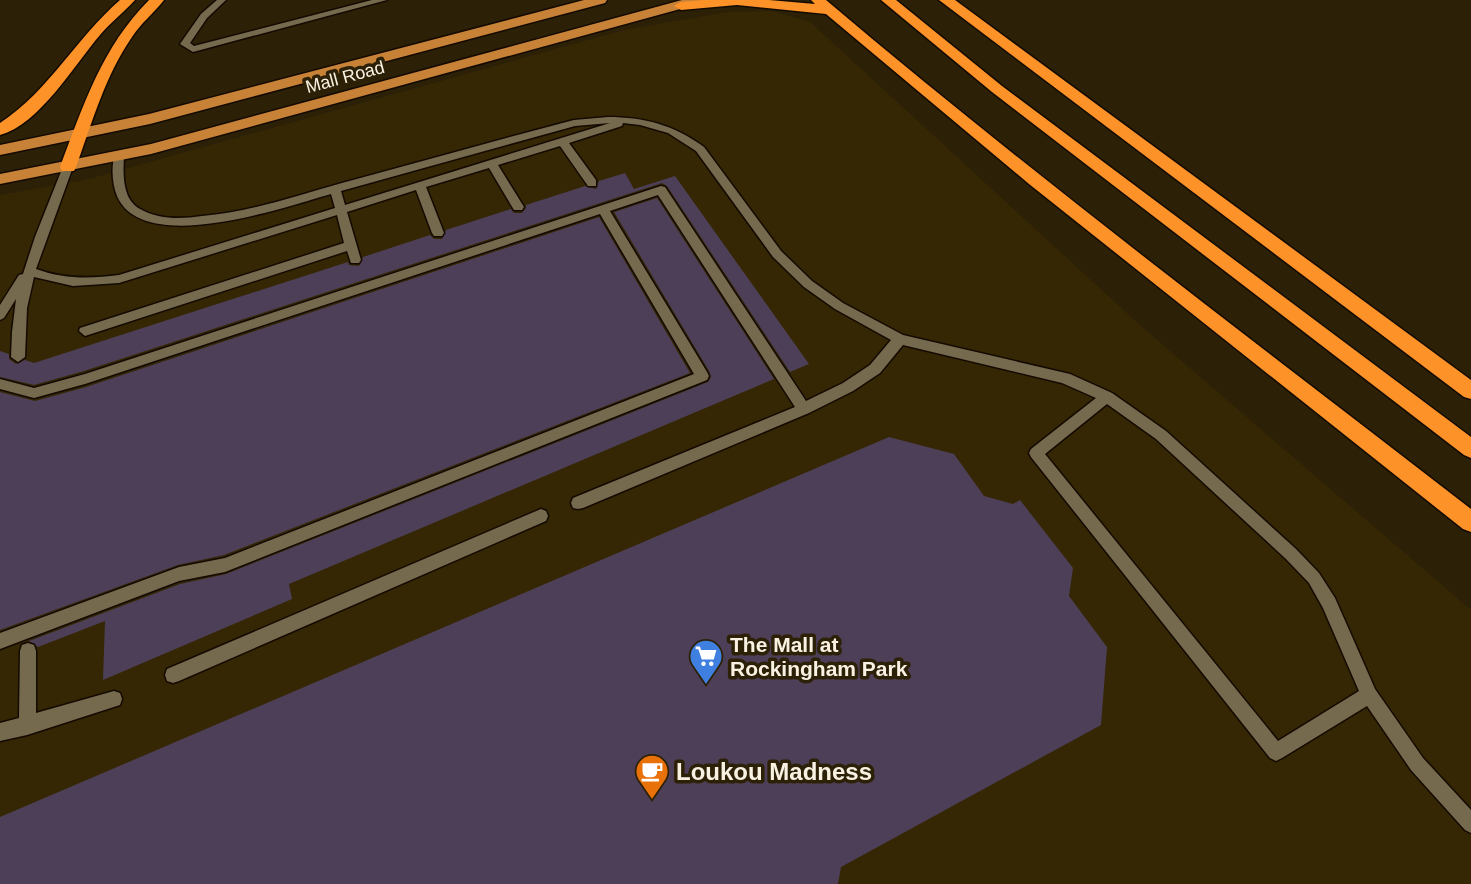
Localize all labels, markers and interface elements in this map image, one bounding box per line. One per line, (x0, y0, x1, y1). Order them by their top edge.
street label: Mall Road (303, 57, 387, 97)
place label: The Mall at Rockingham Park (730, 633, 908, 680)
supermarket icon: The Mall at Rockingham Park (687, 637, 725, 686)
cafe icon: Loukou Madness (633, 752, 671, 801)
place label: Loukou Madness (676, 758, 872, 785)

